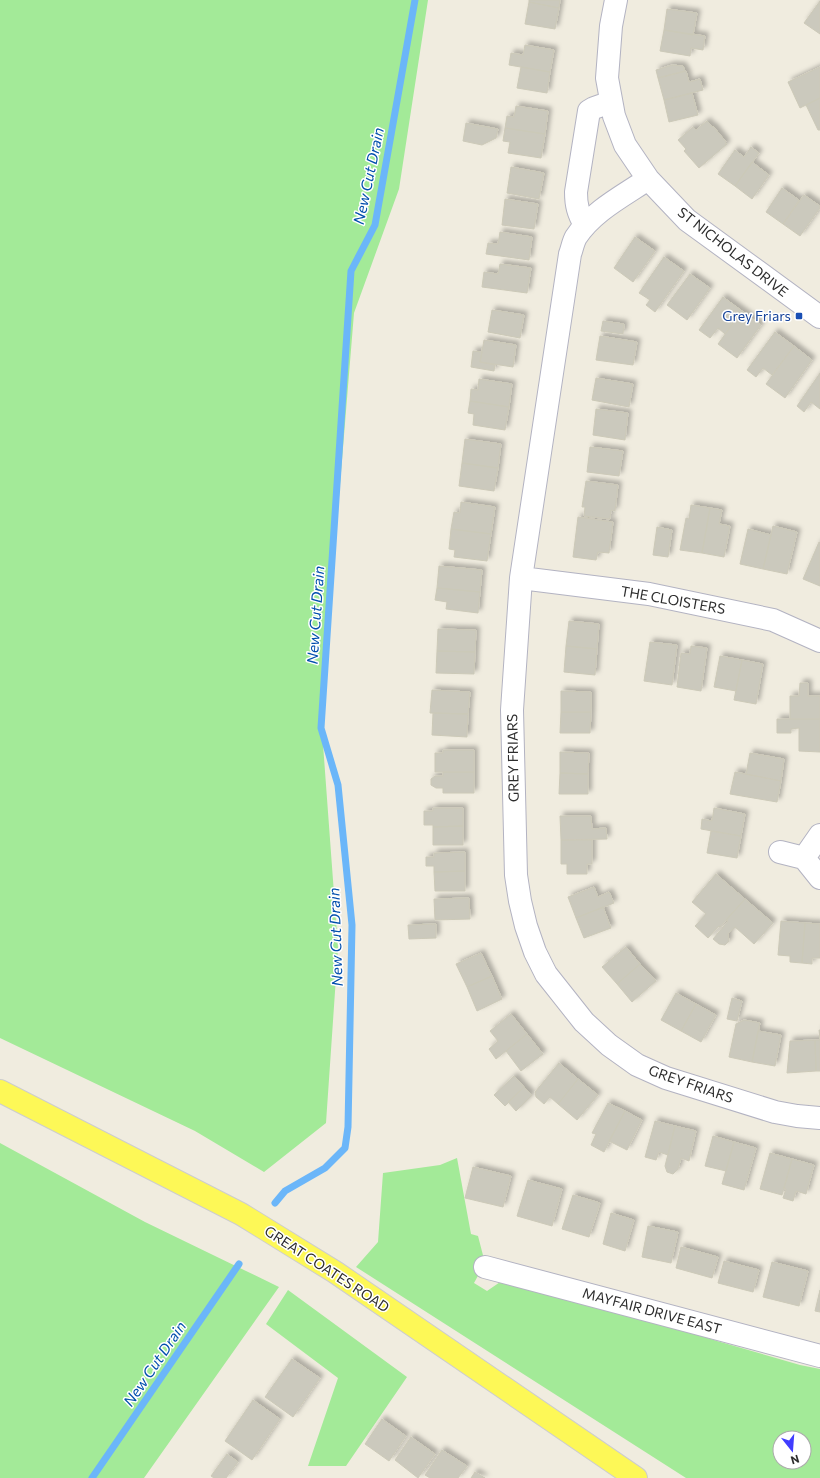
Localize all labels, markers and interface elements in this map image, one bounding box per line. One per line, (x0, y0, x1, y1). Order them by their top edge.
water label: New Cut Drain (349, 126, 387, 226)
street label: ST NICHOLAS DRIVE (675, 203, 792, 300)
place label: Grey Friars (722, 307, 791, 324)
marker: Grey Friars (794, 311, 804, 321)
water label: New Cut Drain (303, 565, 327, 665)
street label: THE CLOISTERS (619, 582, 727, 617)
street label: GREY FRIARS (503, 714, 522, 802)
water label: New Cut Drain (324, 887, 346, 987)
street label: GREY FRIARS (647, 1061, 736, 1106)
street label: GREAT COATES ROAD (262, 1222, 393, 1315)
street label: MAYFAIR DRIVE EAST (581, 1284, 724, 1337)
water label: New Cut Drain (119, 1317, 189, 1409)
north arrow (772, 1430, 812, 1470)
text: N (789, 1453, 801, 1467)

